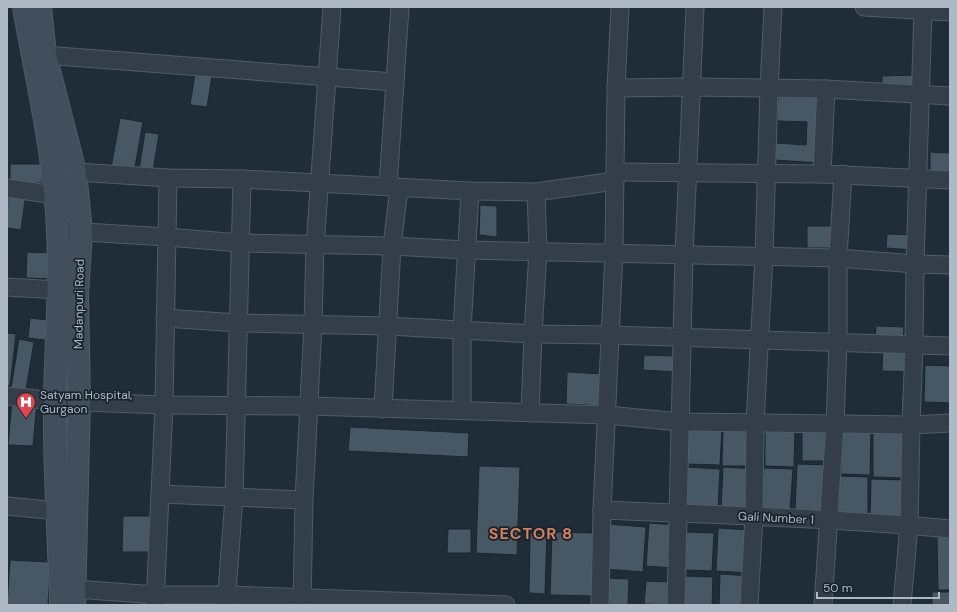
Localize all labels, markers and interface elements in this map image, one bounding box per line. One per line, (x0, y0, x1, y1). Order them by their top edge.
street label: Madanpuri Road (70, 259, 88, 349)
place label: Satyam Hospital, Gurgaon (40, 387, 133, 417)
hospital icon: Satyam Hospital, Gurgaon (15, 391, 37, 419)
street label: Gali Number 1 (738, 508, 814, 528)
district label: SECTOR 8 (489, 523, 573, 544)
scale bar (817, 574, 939, 600)
text: 50 m (823, 580, 852, 596)

